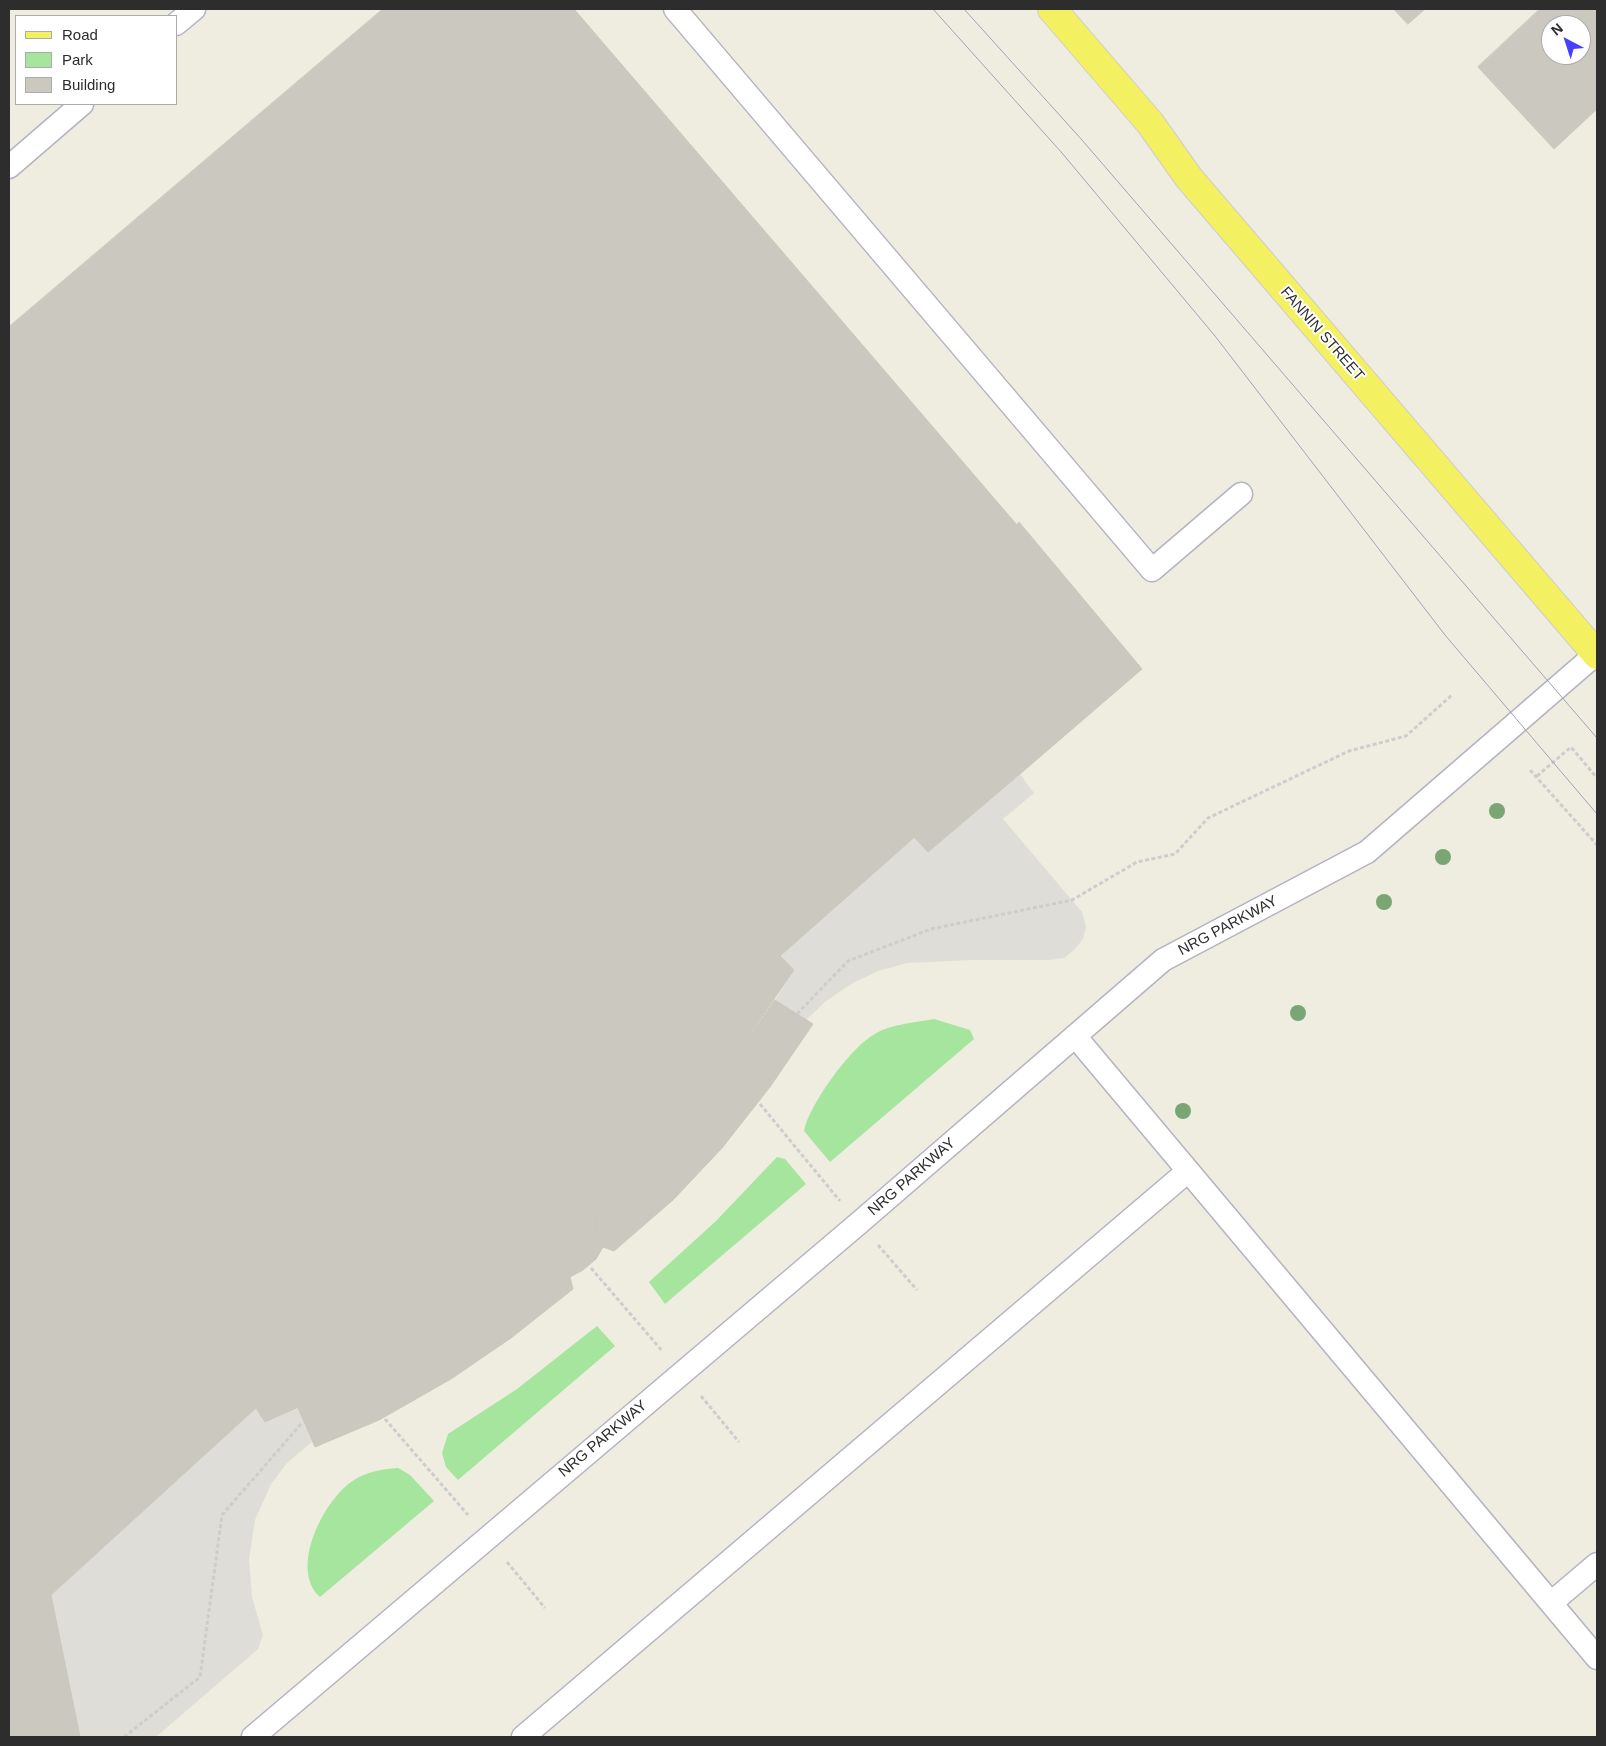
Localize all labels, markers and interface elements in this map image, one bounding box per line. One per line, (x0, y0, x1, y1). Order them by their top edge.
legend (15, 15, 178, 105)
north arrow (1541, 15, 1591, 65)
text: N (1548, 20, 1566, 39)
text: Road (62, 26, 98, 43)
text: Park (62, 51, 93, 68)
text: Building (62, 76, 115, 93)
street label: FANNIN STREET (1276, 283, 1368, 385)
street label: NRG PARKWAY (1175, 892, 1281, 960)
street label: NRG PARKWAY (865, 1134, 959, 1220)
street label: NRG PARKWAY (555, 1397, 651, 1481)

